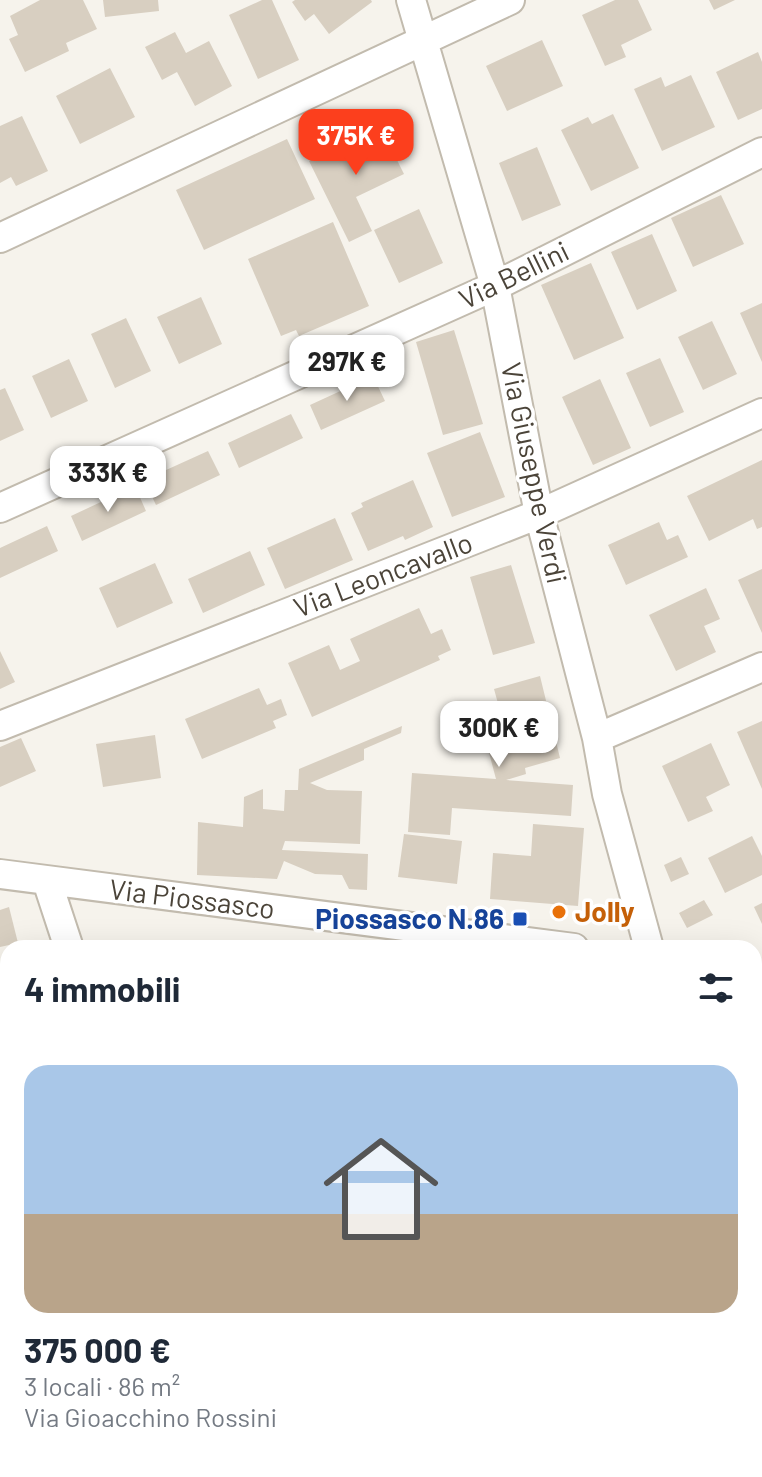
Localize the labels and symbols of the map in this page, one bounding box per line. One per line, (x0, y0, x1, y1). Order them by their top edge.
pin: 375K € (291, 109, 421, 177)
street label: Via Bellini (453, 233, 574, 315)
pin: 297K € (282, 335, 412, 403)
street label: Via Giuseppe Verdi (495, 359, 575, 586)
pin: 333K € (43, 446, 173, 514)
street label: Via Leoncavallo (288, 524, 477, 624)
pin: 300K € (434, 701, 564, 769)
street label: Via Piossasco (107, 871, 277, 925)
place label: Jolly (575, 894, 635, 928)
place label: Piossasco N.86 (315, 901, 504, 935)
marker: Jolly (550, 903, 568, 921)
marker: Piossasco N.86 (511, 910, 529, 928)

